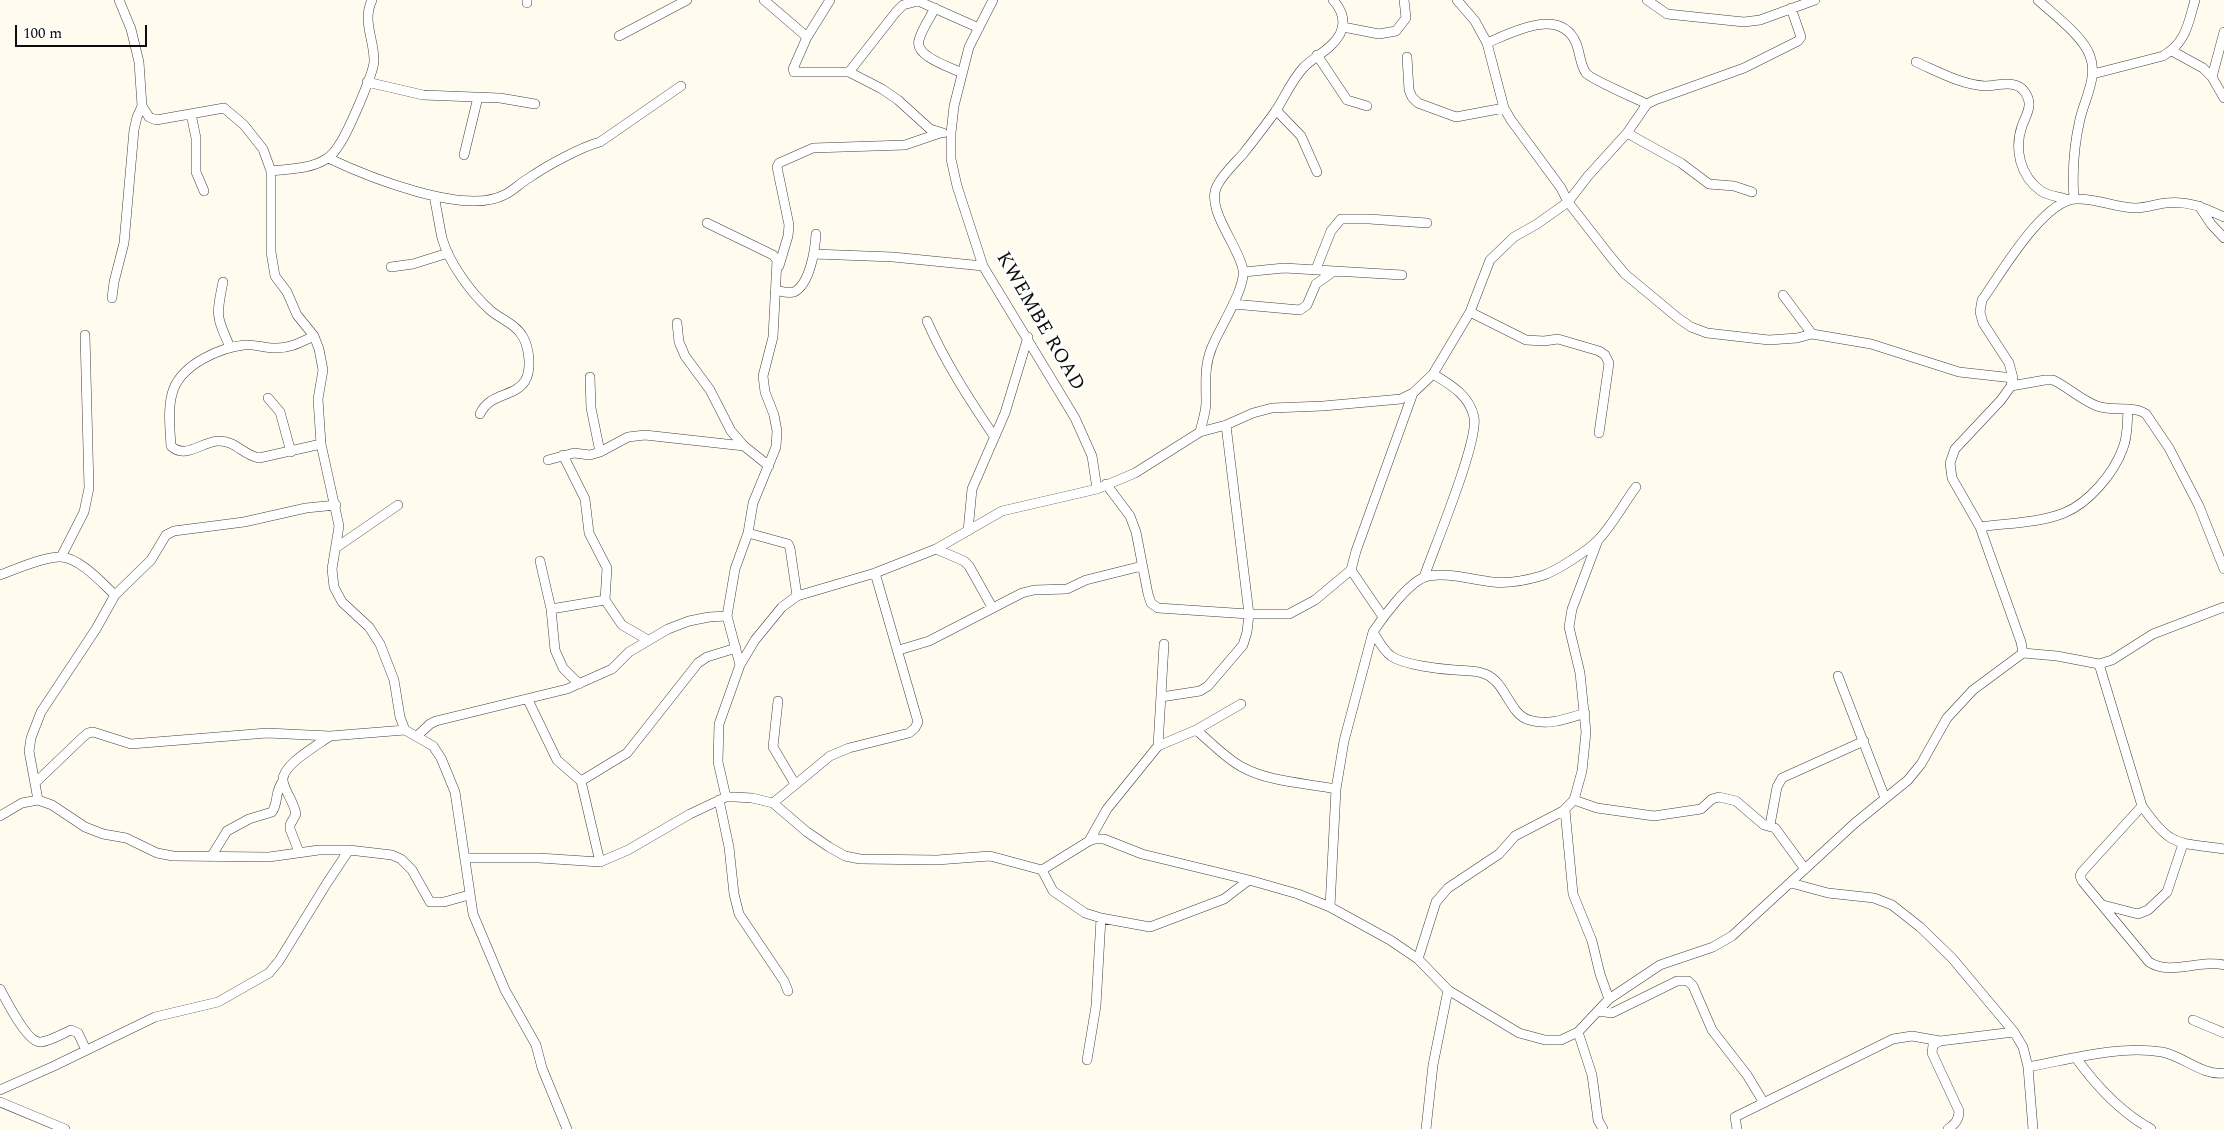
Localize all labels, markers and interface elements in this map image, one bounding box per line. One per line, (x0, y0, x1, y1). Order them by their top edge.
scale bar (18, 15, 150, 47)
text: 100 m (23, 22, 62, 45)
street label: KWEMBE ROAD (990, 248, 1088, 396)

